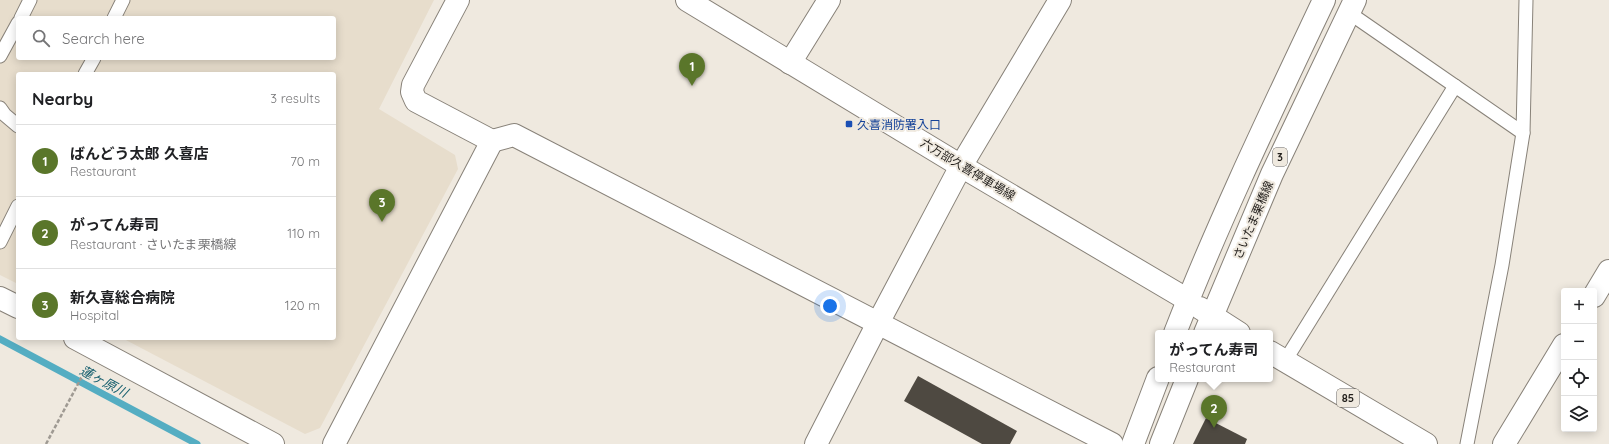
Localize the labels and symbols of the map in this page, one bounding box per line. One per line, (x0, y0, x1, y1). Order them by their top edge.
pin: 1 (679, 53, 705, 86)
place label: 久喜消防署入口 (857, 117, 941, 132)
marker: 久喜消防署入口 (844, 119, 854, 129)
street label: 六万部久喜停車場線 (918, 135, 1018, 203)
road number: 3 (1273, 148, 1287, 166)
street label: さいたま栗橋線 (1230, 179, 1276, 261)
pin: 3 (369, 189, 395, 222)
your location (820, 296, 840, 316)
water label: 蓮ヶ原川 (77, 362, 132, 401)
road number: 85 (1337, 389, 1359, 407)
pin: 2 (1201, 395, 1227, 428)

